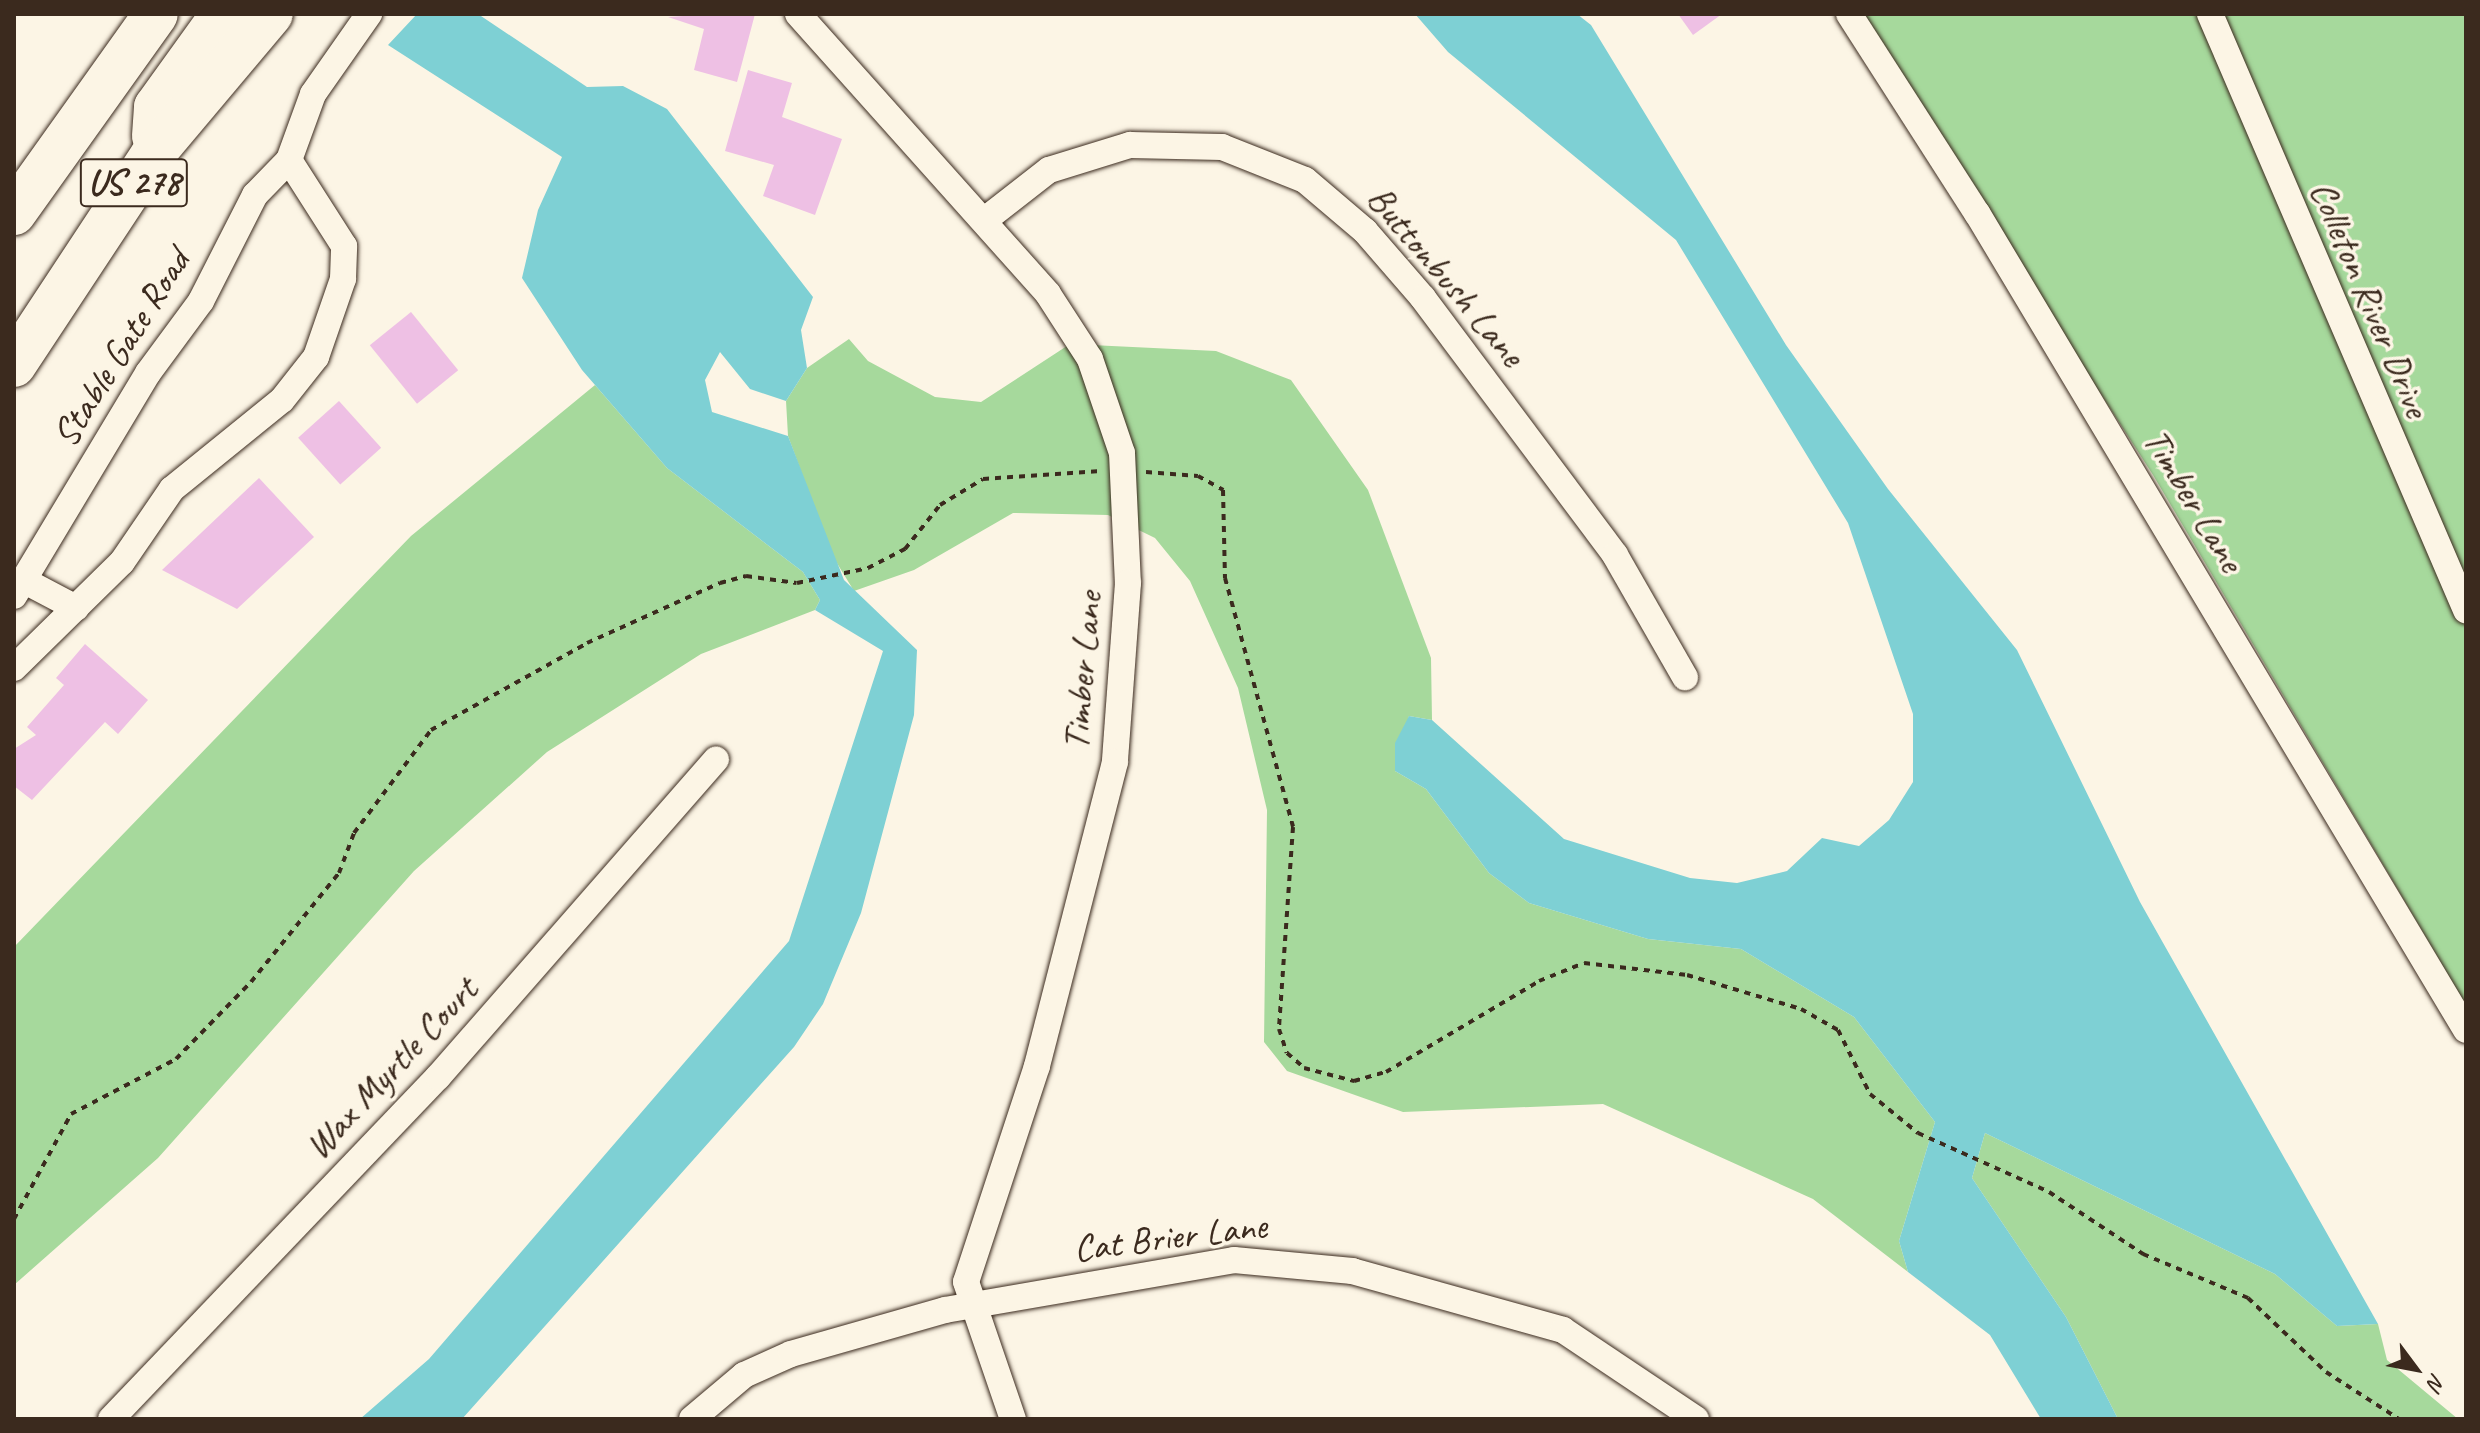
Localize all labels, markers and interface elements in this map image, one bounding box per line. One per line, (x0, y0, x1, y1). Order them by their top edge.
road number: US 278 (78, 151, 190, 215)
street label: Colleton River Drive (2300, 174, 2440, 424)
street label: Buttonbush Lane (1357, 176, 1535, 376)
street label: Stable Gate Road (42, 240, 200, 456)
street label: Timber Lane (2133, 420, 2255, 580)
street label: Timber Lane (1052, 589, 1112, 753)
street label: Wax Myrtle Court (295, 968, 487, 1168)
street label: Cat Brier Lane (1071, 1203, 1269, 1271)
north arrow (2376, 1329, 2456, 1409)
text: N (2421, 1369, 2452, 1395)

